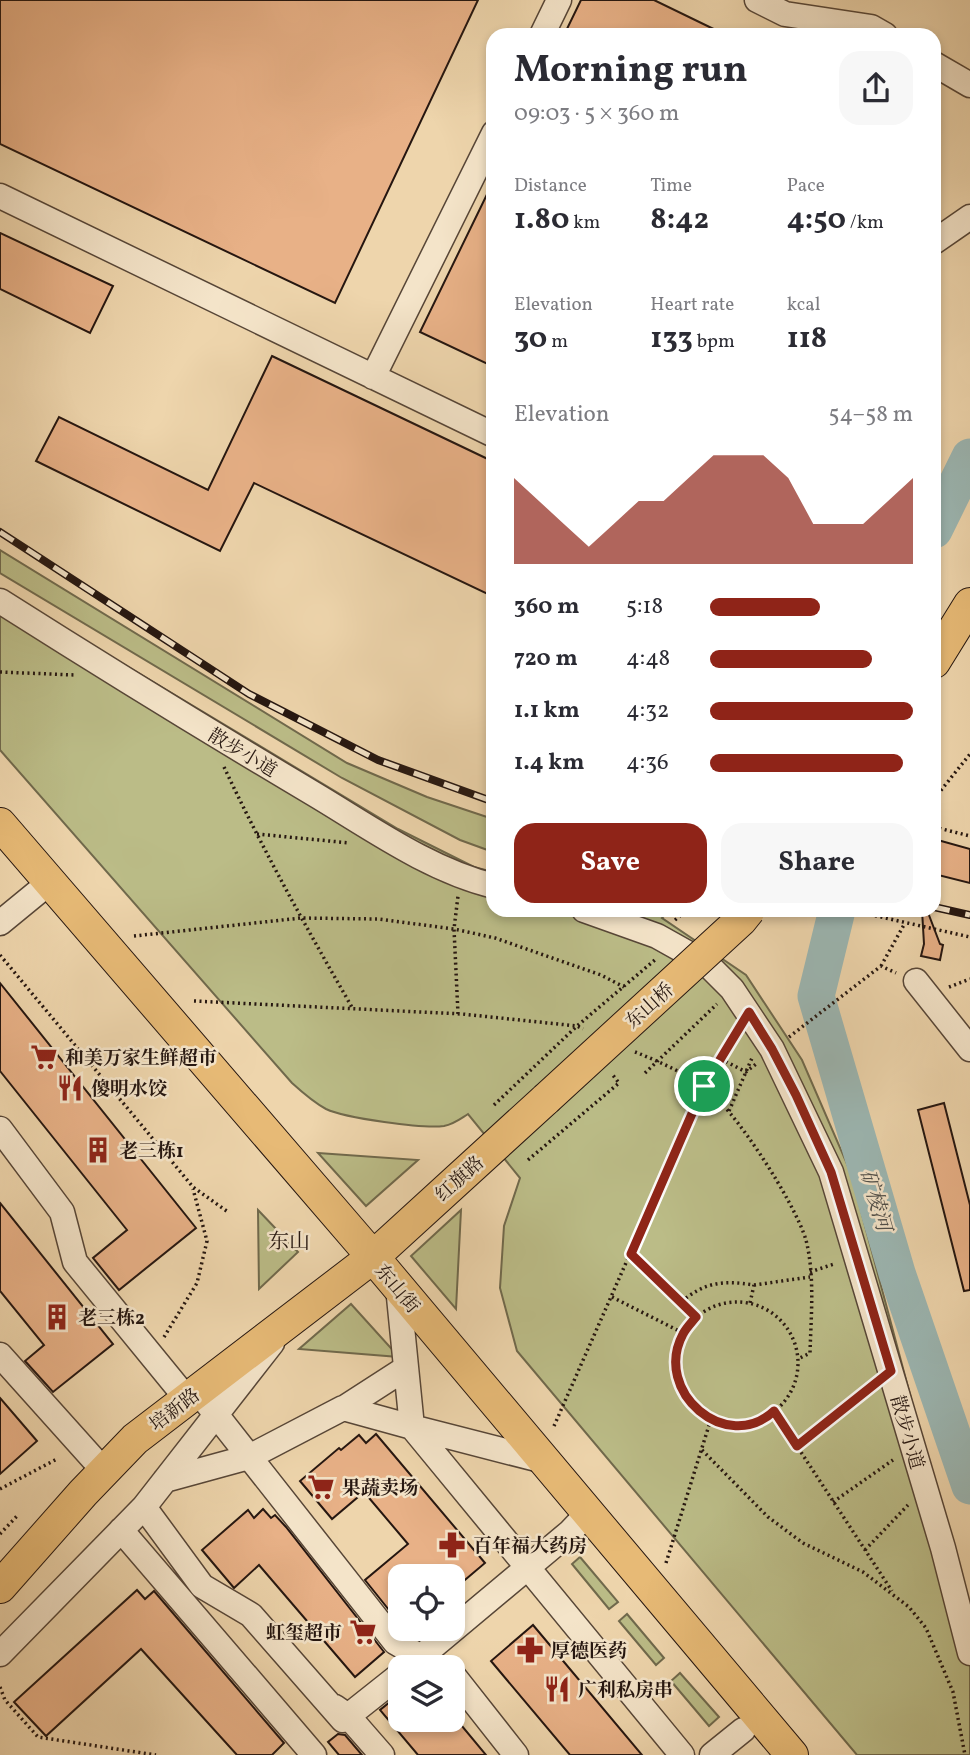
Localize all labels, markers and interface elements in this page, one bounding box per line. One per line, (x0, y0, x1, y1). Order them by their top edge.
text: Morning run (514, 45, 748, 98)
button: share (839, 51, 913, 125)
text: 09:03 · 5 × 360 m (514, 98, 679, 130)
text: Distance (514, 173, 587, 199)
text: Time (650, 173, 692, 199)
text: Pace (787, 173, 825, 199)
text: 1.80 (514, 199, 569, 241)
text: 8:42 (650, 199, 709, 241)
text: 4:50 (787, 199, 846, 241)
text: km (569, 210, 600, 236)
text: /km (846, 210, 884, 236)
text: Elevation (514, 292, 593, 318)
text: Heart rate (650, 292, 734, 318)
text: kcal (787, 292, 820, 318)
text: 30 (514, 318, 547, 360)
text: 133 (650, 318, 693, 360)
text: 118 (787, 318, 827, 360)
text: m (547, 329, 568, 355)
text: bpm (693, 329, 735, 355)
text: Elevation (514, 399, 610, 431)
text: 54–58 m (828, 399, 913, 431)
text: 360 m (514, 591, 579, 623)
text: 5:18 (626, 591, 663, 623)
text: 720 m (514, 643, 578, 675)
text: 4:48 (626, 643, 670, 675)
text: 1.1 km (514, 695, 580, 727)
text: 4:32 (626, 695, 669, 727)
street label: 散步小道 (203, 723, 281, 784)
text: 1.4 km (514, 747, 585, 779)
text: 4:36 (626, 747, 669, 779)
button: Save (514, 823, 707, 903)
button: Share (721, 823, 913, 903)
street label: 东山桥 (620, 978, 680, 1035)
supermarket icon: 和美万家生鲜超市 (29, 1042, 59, 1072)
place label: 和美万家生鲜超市 (65, 1046, 217, 1072)
pin (674, 1056, 734, 1116)
icon: arrive (685, 1067, 723, 1105)
restaurant icon: 傻明水饺 (55, 1073, 85, 1103)
place label: 傻明水饺 (91, 1077, 167, 1103)
building icon: 老三栋1 (83, 1135, 113, 1165)
place label: 老三栋1 (119, 1139, 184, 1165)
street label: 红旗路 (430, 1151, 490, 1208)
water label: 矿棱河 (852, 1166, 898, 1239)
district label: 东山 (268, 1228, 310, 1257)
street label: 东山街 (368, 1259, 425, 1319)
building icon: 老三栋2 (42, 1302, 72, 1332)
place label: 老三栋2 (78, 1306, 145, 1332)
street label: 培新路 (145, 1383, 206, 1438)
street label: 散步小道 (883, 1392, 929, 1473)
supermarket icon: 果蔬卖场 (306, 1472, 336, 1502)
place label: 果蔬卖场 (342, 1476, 418, 1502)
pharmacy icon: 百年福大药房 (437, 1530, 467, 1560)
place label: 百年福大药房 (473, 1534, 587, 1560)
map controls (388, 1564, 465, 1732)
button: locate (388, 1564, 465, 1641)
supermarket icon: 虹玺超市 (348, 1617, 378, 1647)
place label: 虹玺超市 (266, 1621, 342, 1647)
pharmacy icon: 厚德医药 (515, 1635, 545, 1665)
place label: 厚德医药 (551, 1639, 627, 1665)
button: layers (388, 1655, 465, 1732)
restaurant icon: 广利私房串 (542, 1674, 572, 1704)
place label: 广利私房串 (578, 1678, 673, 1704)

